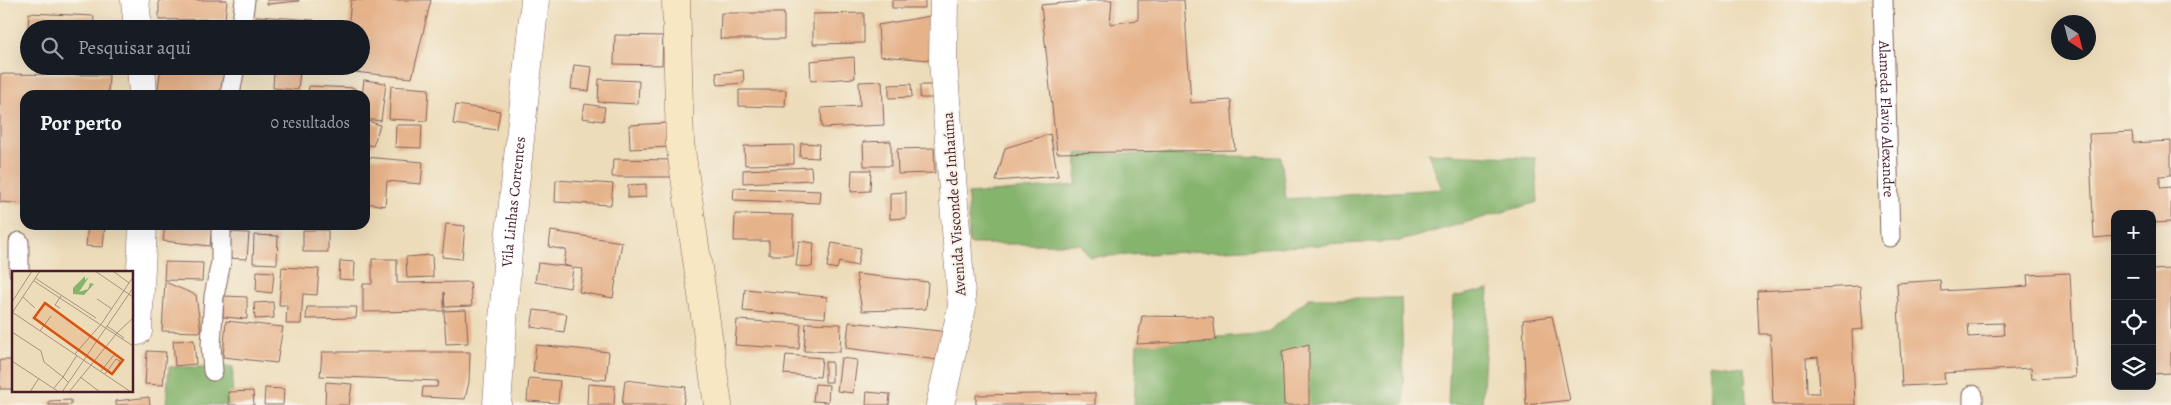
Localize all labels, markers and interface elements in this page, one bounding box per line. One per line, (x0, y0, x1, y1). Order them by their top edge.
north arrow (2051, 15, 2096, 60)
search box (20, 20, 370, 75)
icon: search (38, 34, 66, 62)
text: Pesquisar aqui (78, 35, 191, 61)
street label: Alameda Flavio Alexandre (1874, 39, 1899, 198)
text: Por perto (40, 109, 122, 137)
street label: Avenida Visconde de Inhaúma (938, 111, 970, 298)
text: 0 resultados (270, 112, 350, 134)
street label: Vila Linhas Correntes (497, 135, 530, 269)
map controls (2111, 210, 2156, 390)
button: + (2111, 210, 2156, 255)
button: − (2111, 255, 2156, 300)
inset map (12, 271, 134, 392)
button: locate (2111, 300, 2156, 345)
button: layers (2111, 345, 2156, 390)

